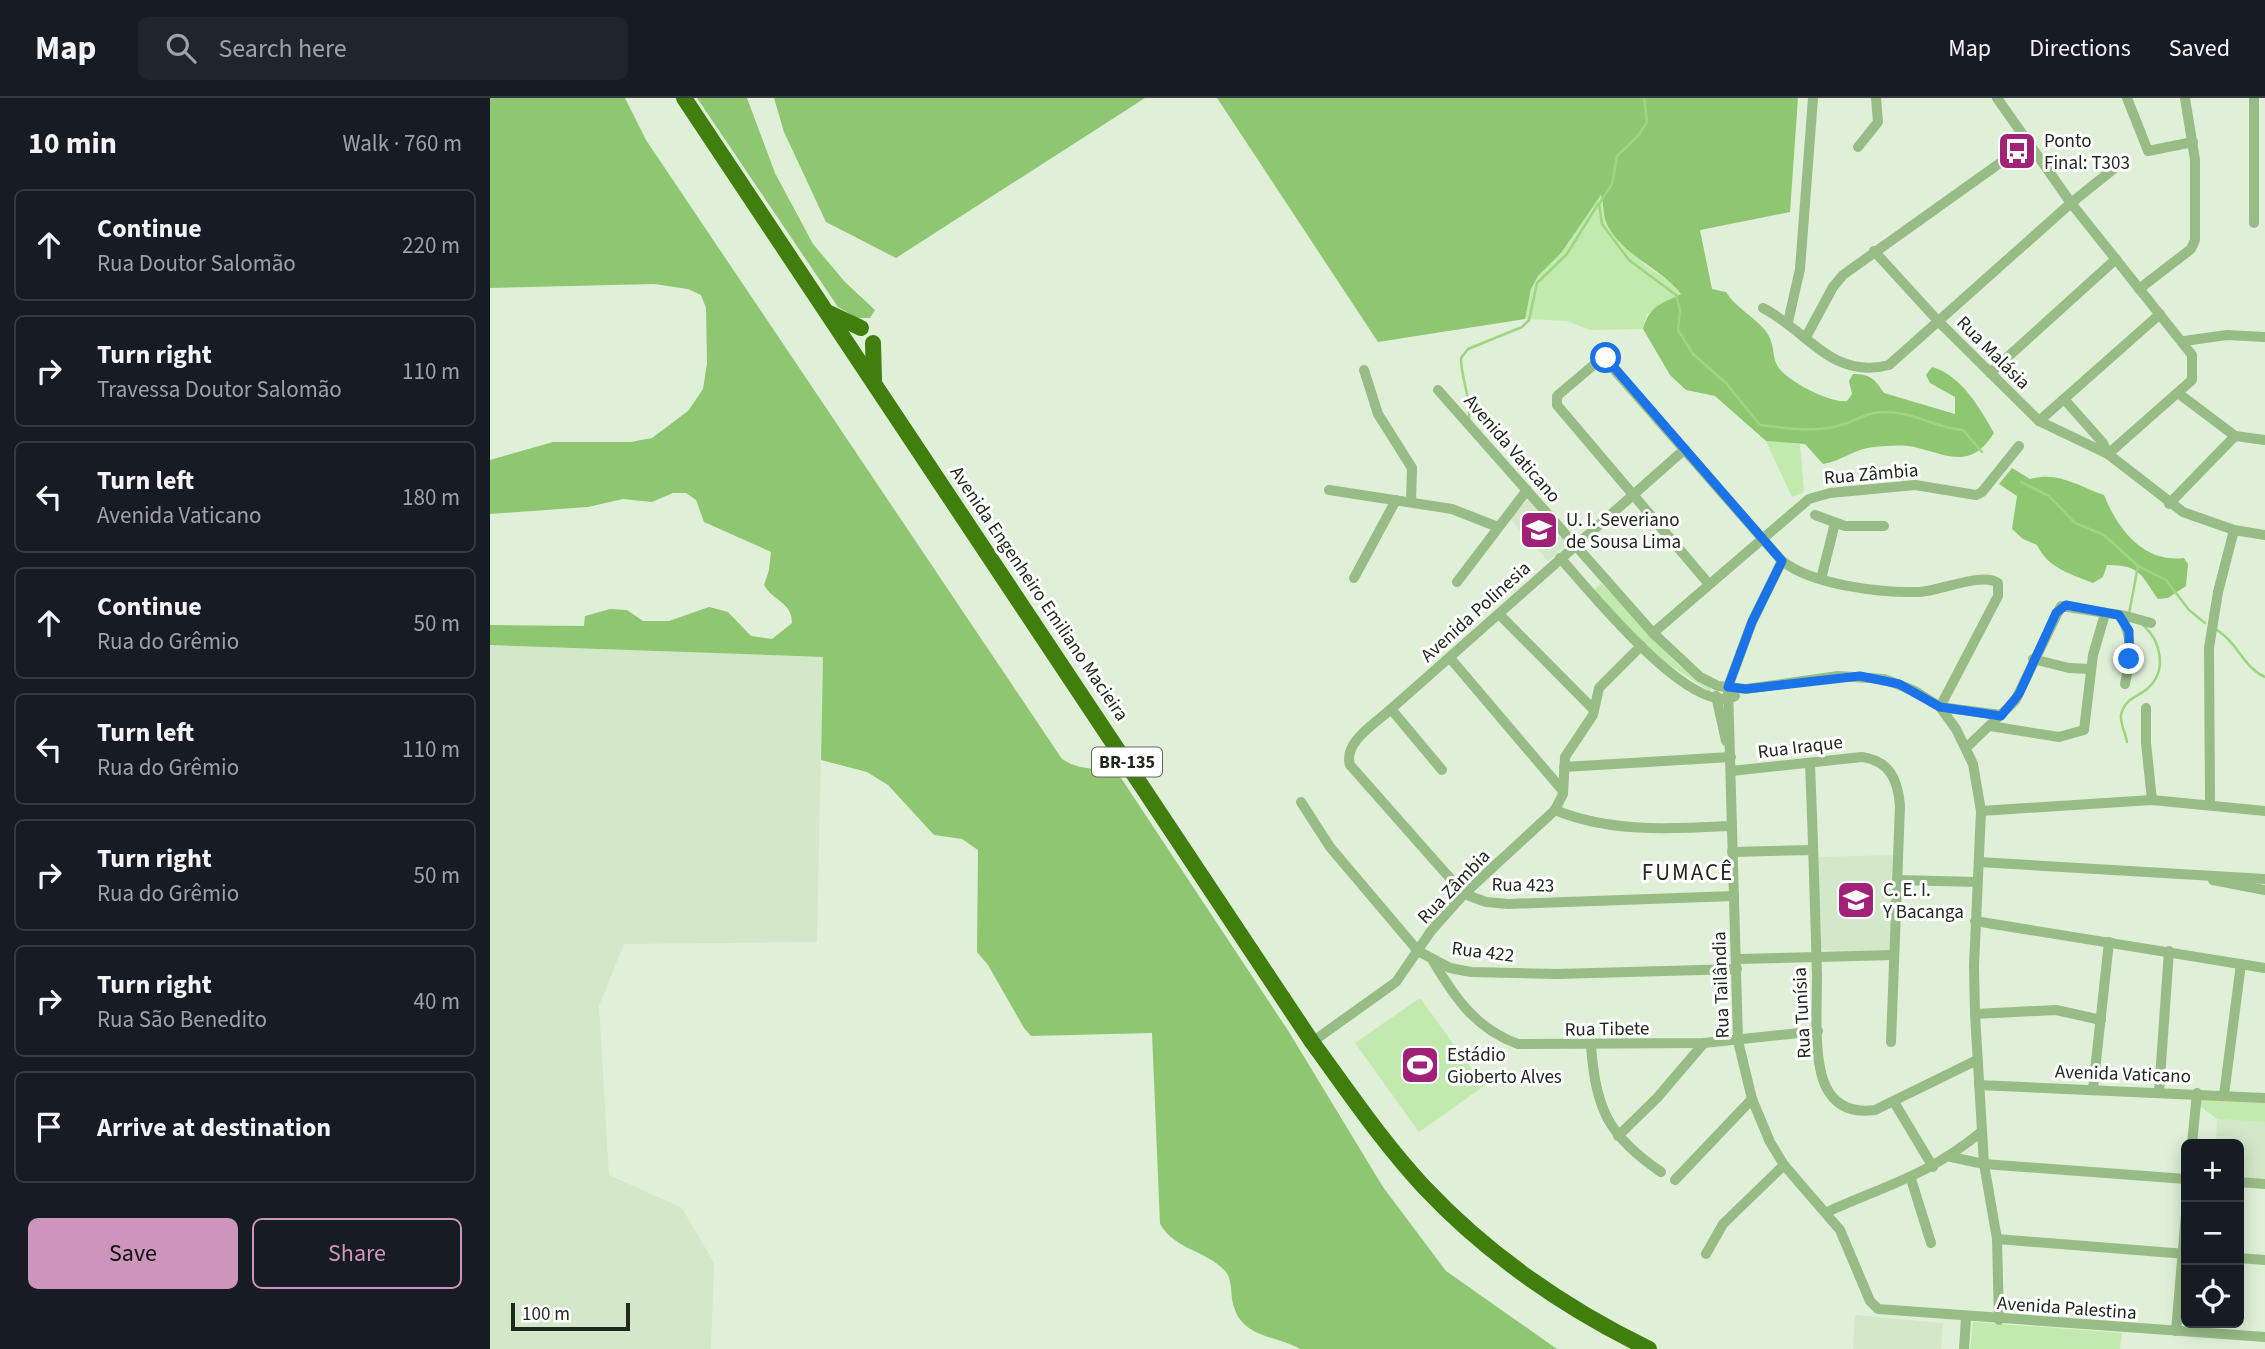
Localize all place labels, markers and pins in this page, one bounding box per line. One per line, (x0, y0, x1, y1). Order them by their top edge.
place label: Ponto Final: T303 (2044, 128, 2130, 177)
bus stop icon: Ponto Final: T303 (1996, 130, 2038, 172)
place label: U. I. Severiano de Sousa Lima (1566, 507, 1681, 556)
school or university icon: U. I. Severiano de Sousa Lima (1518, 509, 1560, 551)
place label: C. E. I. Y Bacanga (1882, 877, 1964, 926)
school or university icon: C. E. I. Y Bacanga (1835, 879, 1877, 921)
place label: Estádio Gioberto Alves (1447, 1042, 1562, 1091)
sports icon: Estádio Gioberto Alves (1399, 1044, 1441, 1086)

